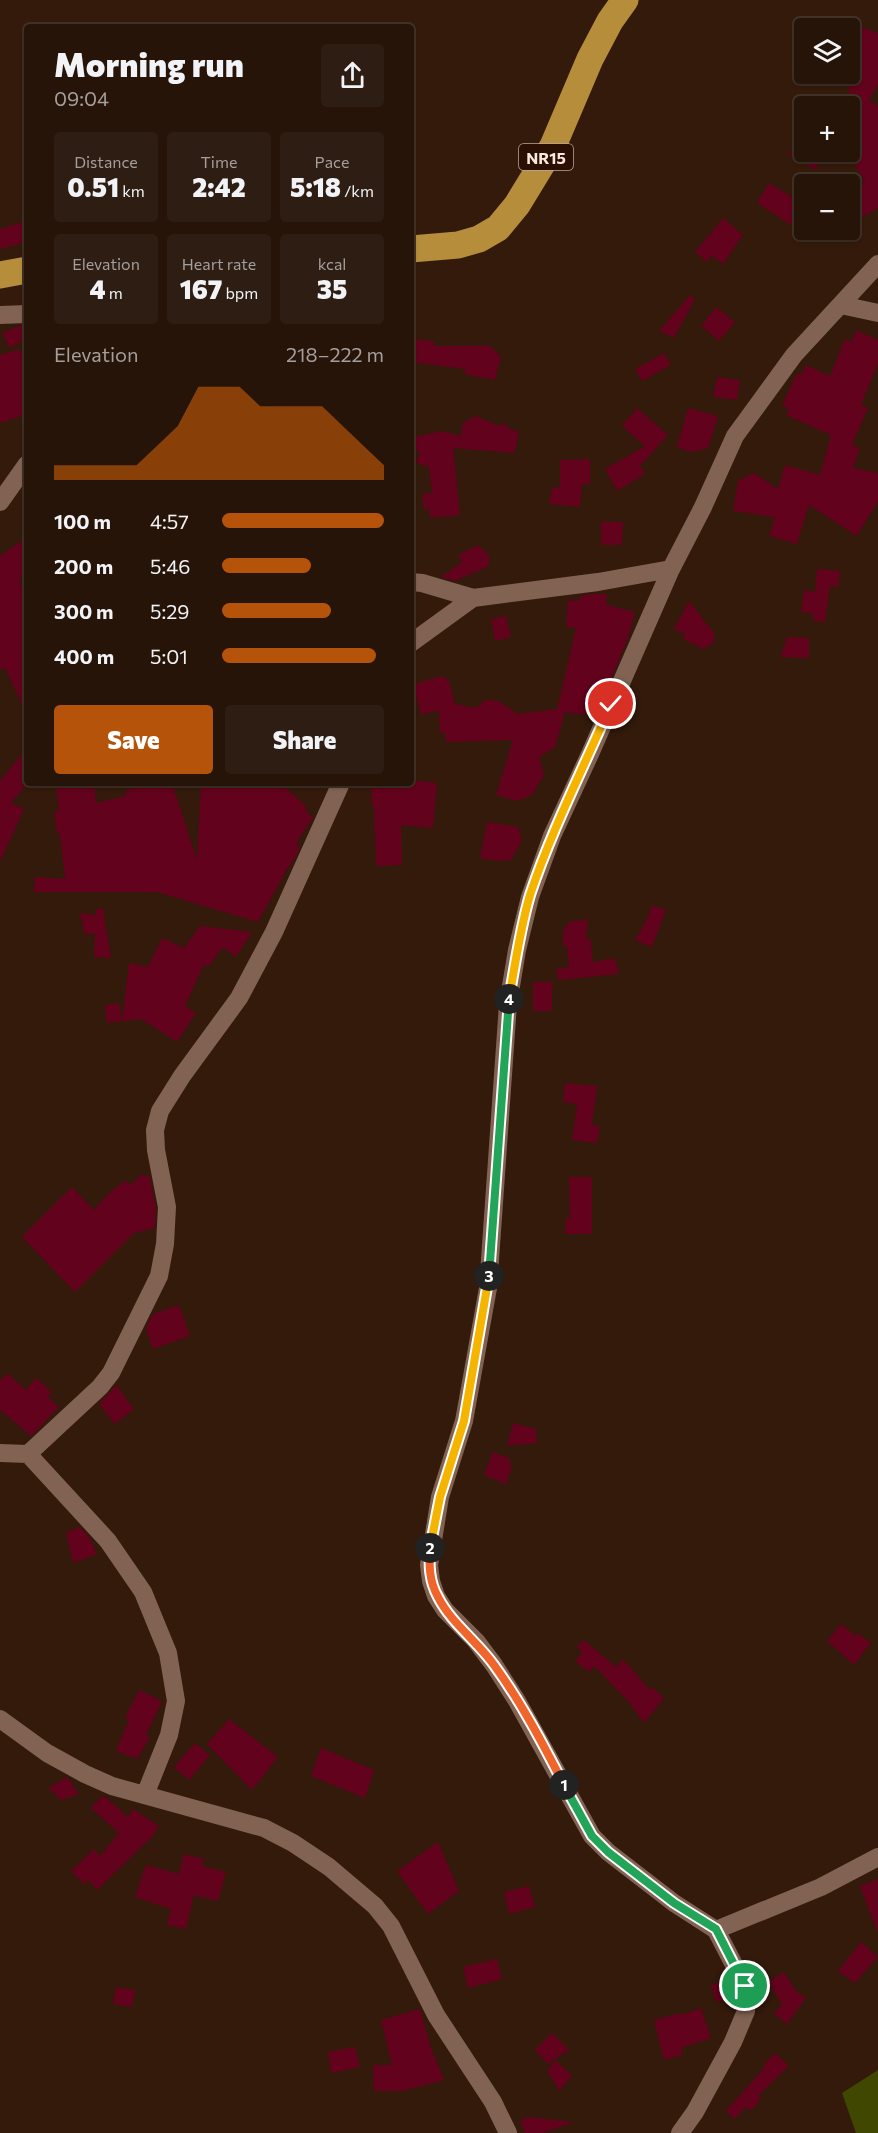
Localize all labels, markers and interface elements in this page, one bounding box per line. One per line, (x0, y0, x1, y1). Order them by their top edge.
map controls (794, 18, 860, 240)
button: layers (794, 18, 860, 84)
text: Morning run (54, 43, 244, 84)
button: share (321, 44, 384, 107)
text: 09:04 (54, 86, 109, 110)
button: + (794, 96, 860, 162)
road number: NR15 (519, 144, 573, 170)
text: Distance (74, 152, 138, 171)
text: Time (201, 152, 237, 171)
text: Pace (315, 152, 349, 171)
text: 0.51 (67, 171, 119, 202)
text: 2:42 (192, 171, 246, 202)
text: 5:18 (290, 171, 341, 202)
button: − (794, 174, 860, 240)
text: km (119, 181, 145, 200)
text: /km (341, 181, 374, 200)
text: Elevation (72, 254, 140, 273)
text: Heart rate (182, 254, 256, 273)
text: kcal (318, 254, 346, 273)
text: 4 (89, 273, 106, 304)
text: 167 (180, 273, 222, 304)
text: 35 (317, 273, 347, 304)
text: m (106, 283, 123, 302)
text: bpm (222, 283, 258, 302)
text: Elevation (54, 342, 139, 366)
text: 218–222 m (286, 342, 384, 366)
text: 100 m (54, 509, 111, 533)
text: 4:57 (150, 509, 189, 533)
text: 200 m (54, 554, 113, 578)
text: 5:46 (150, 554, 190, 578)
text: 300 m (54, 599, 114, 623)
text: 5:29 (150, 599, 189, 623)
text: 400 m (54, 644, 114, 668)
text: 5:01 (150, 644, 188, 668)
pin (585, 678, 636, 729)
icon: check (594, 687, 627, 720)
button: Save (54, 705, 213, 774)
button: Share (225, 705, 384, 774)
pin: 4 (494, 984, 524, 1014)
text: 4 (504, 989, 514, 1008)
pin: 3 (474, 1261, 504, 1291)
text: 3 (484, 1266, 494, 1285)
pin: 2 (415, 1533, 445, 1563)
text: 2 (425, 1538, 435, 1557)
pin: 1 (549, 1770, 579, 1800)
text: 1 (560, 1775, 568, 1794)
pin (719, 1960, 770, 2011)
icon: arrive (728, 1969, 761, 2002)

